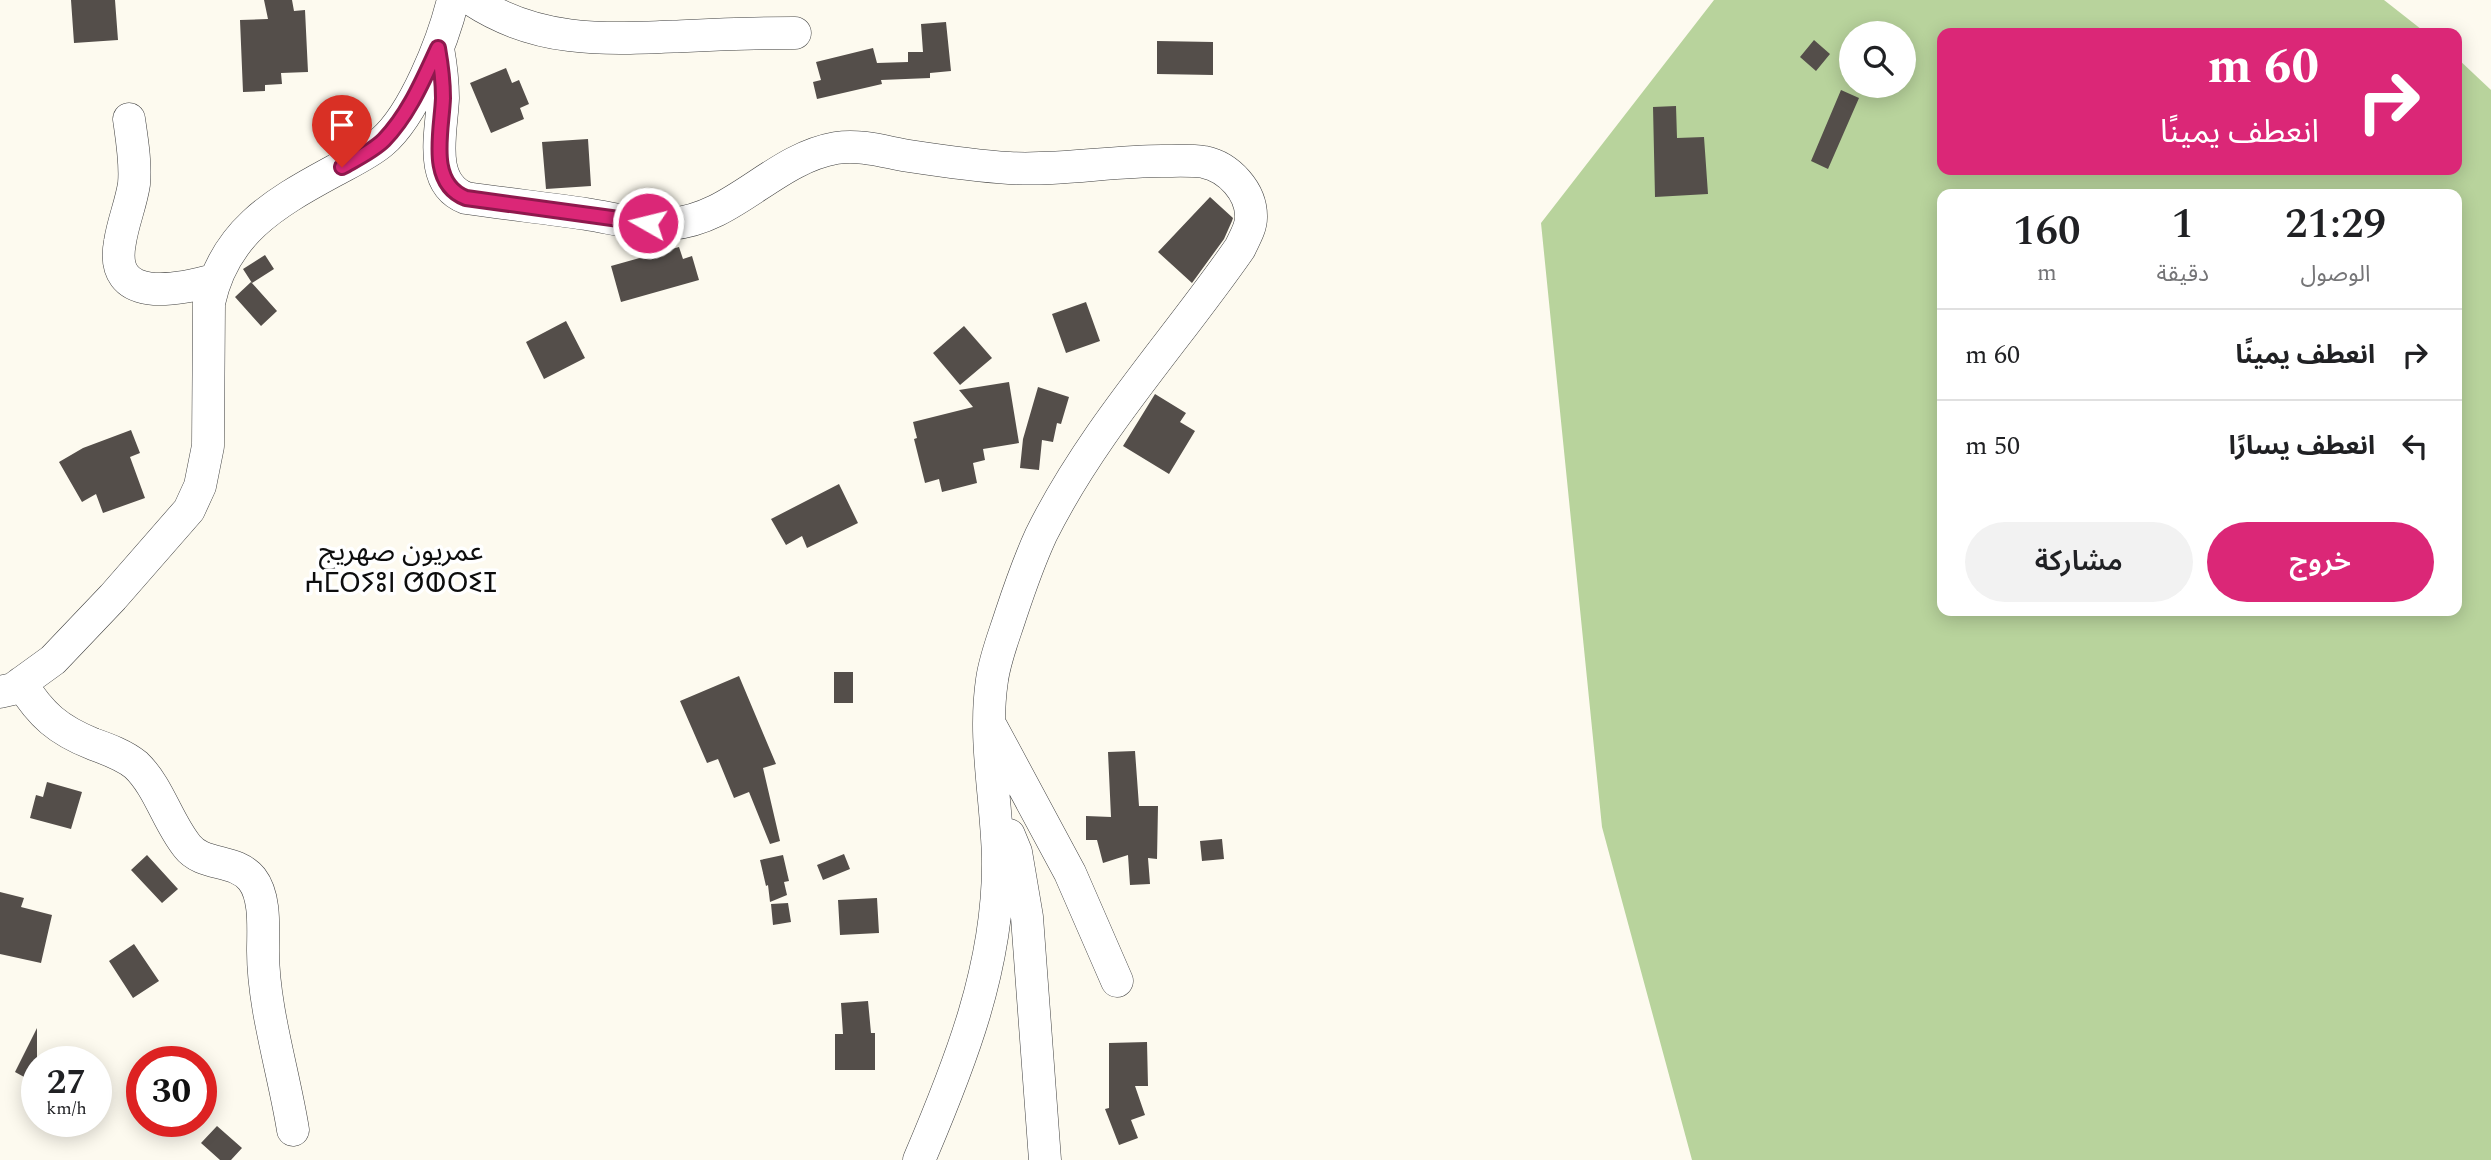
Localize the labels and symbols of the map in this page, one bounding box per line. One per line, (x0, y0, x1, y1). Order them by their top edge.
pin (312, 95, 372, 167)
position arrow (611, 186, 685, 260)
district label: عمريون صهريج ⵄⵎⵔⵢⵓⵏ ⵚⵀⵔⵉⵊ (305, 530, 497, 605)
speed limit sign: 30 (126, 1046, 217, 1137)

